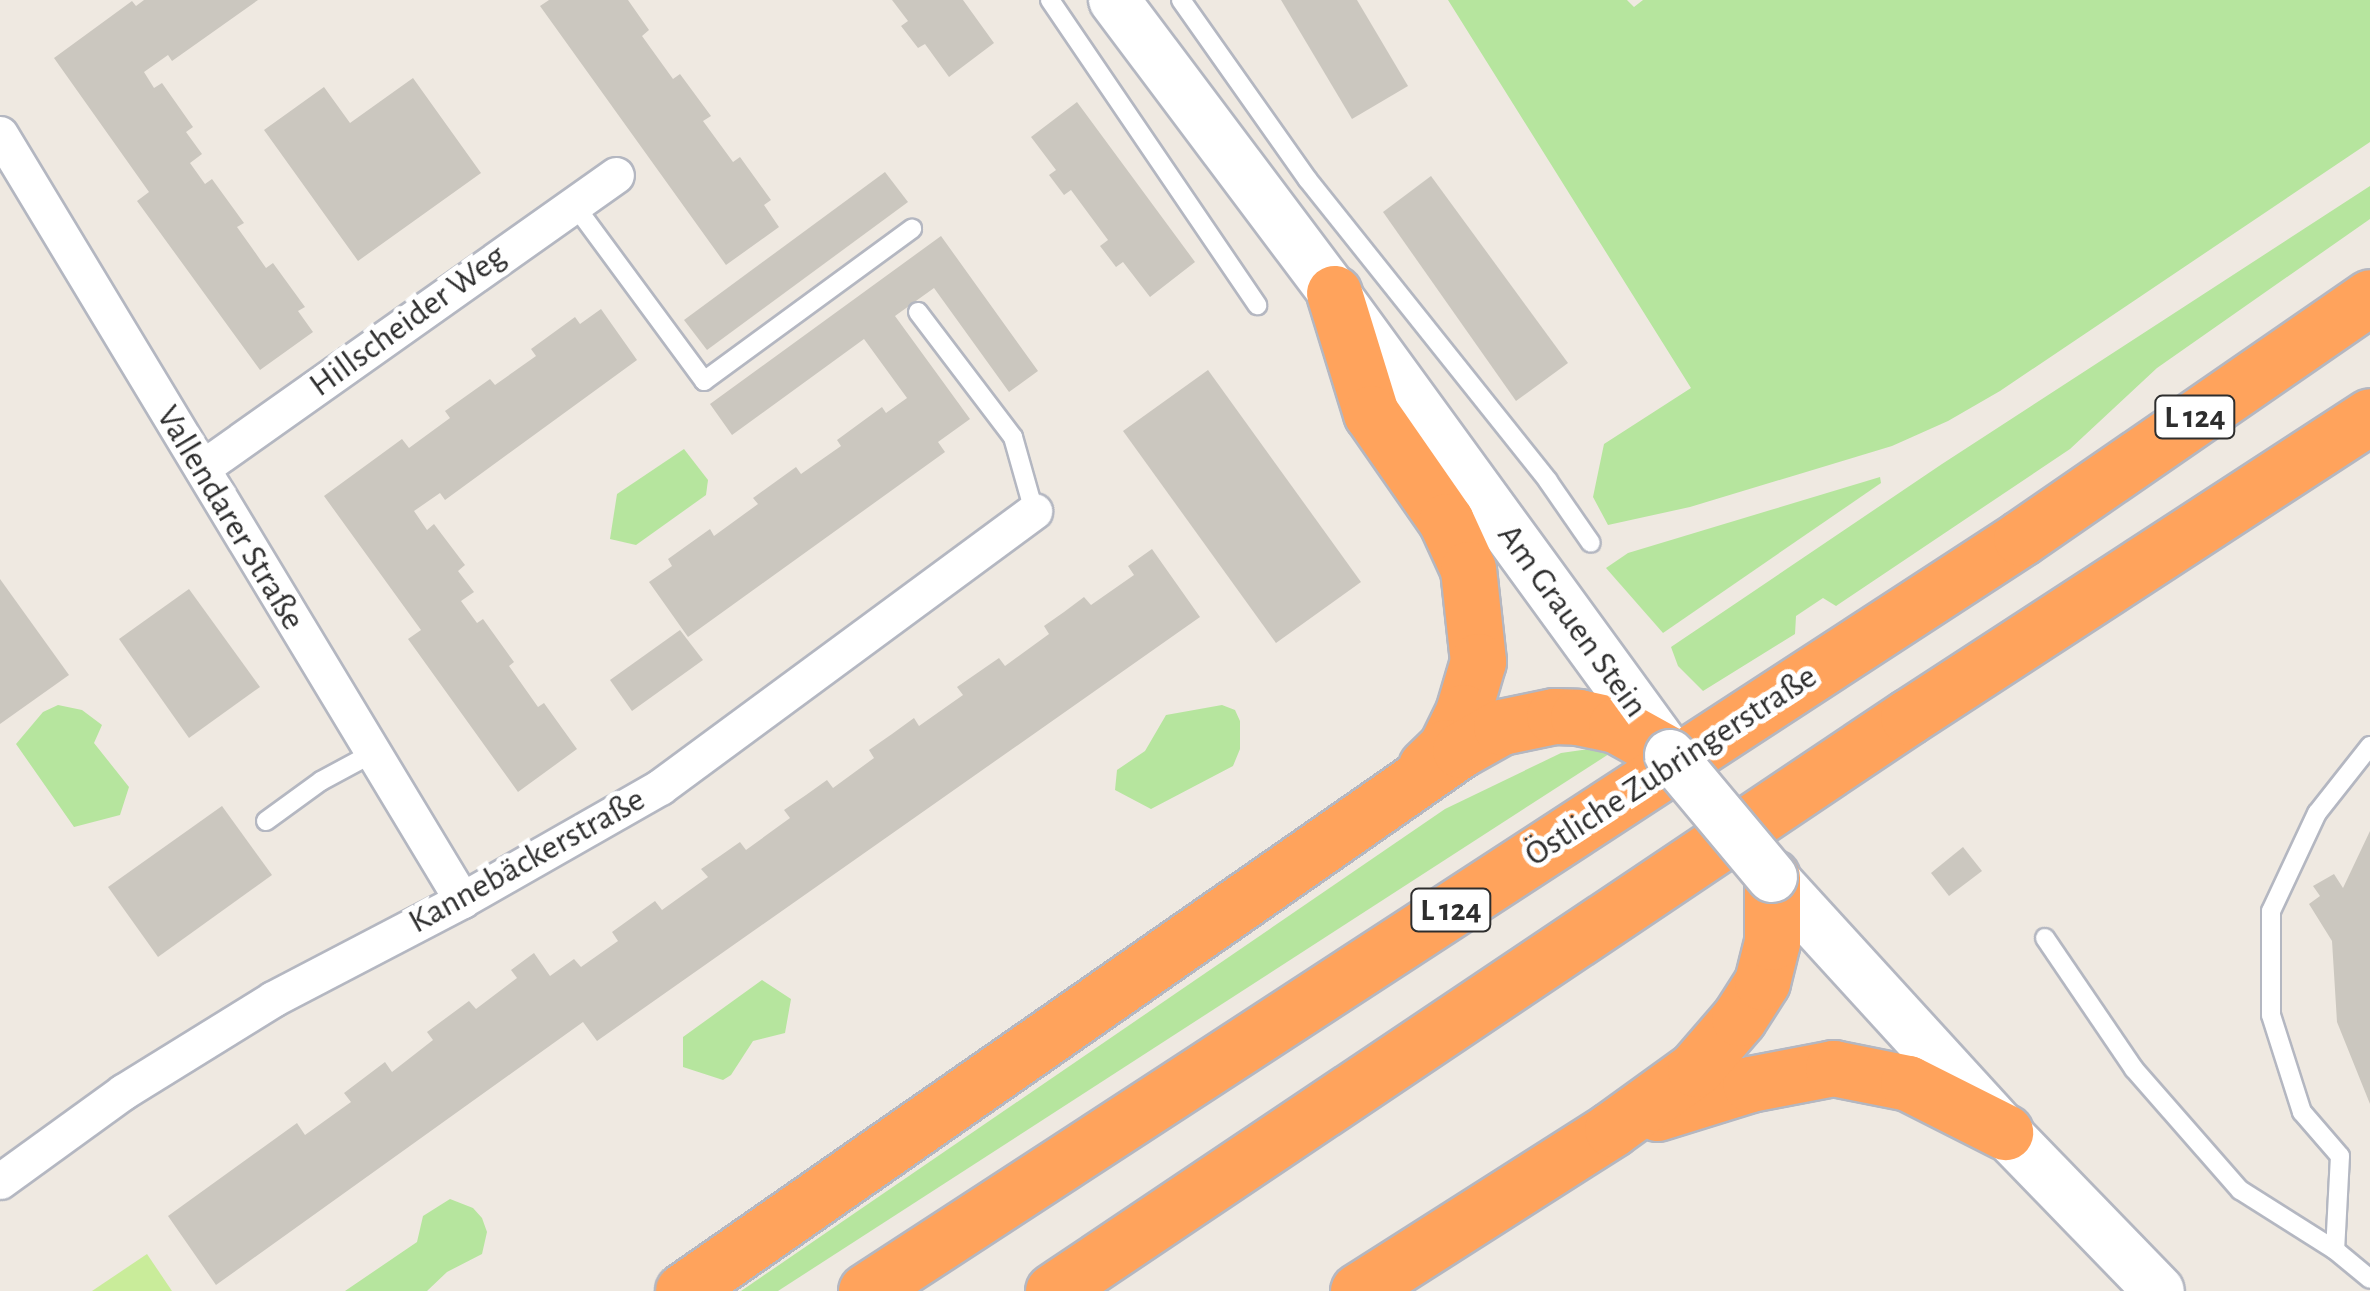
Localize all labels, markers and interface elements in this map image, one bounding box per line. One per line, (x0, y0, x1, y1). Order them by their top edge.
street label: Hillscheider Weg (301, 236, 515, 406)
road number: L 124 (2152, 390, 2238, 444)
street label: Vallendarer Straße (147, 398, 313, 638)
street label: Am Grauen Stein (1488, 516, 1656, 726)
street label: Östliche Zubringerstraße (1517, 656, 1825, 876)
street label: Kannebäckerstraße (401, 779, 653, 943)
road number: L 124 (1408, 883, 1494, 937)

